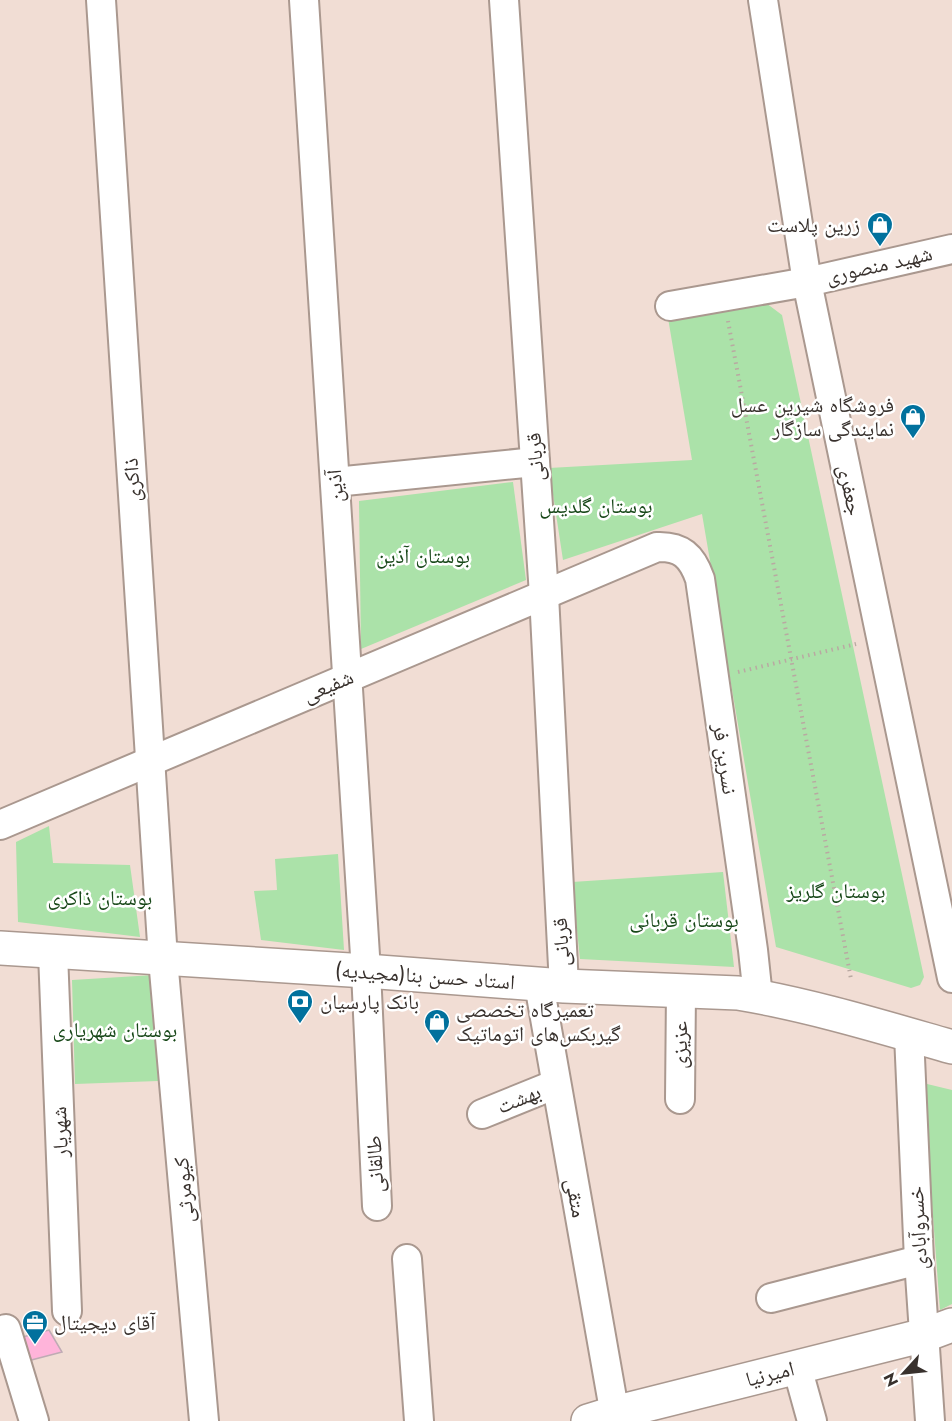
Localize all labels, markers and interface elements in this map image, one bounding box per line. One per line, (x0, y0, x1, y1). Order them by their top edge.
place label: زرین پلاست (767, 210, 860, 240)
shop icon: زرین پلاست (865, 210, 895, 248)
street label: شهید منصوری (823, 238, 935, 292)
place label: فروشگاه شیرین عسل نمایندگی سازگار (731, 390, 894, 444)
shop icon: فروشگاه شیرین عسل نمایندگی سازگار (898, 402, 928, 440)
street label: قربانی (518, 432, 552, 482)
street label: ذاکری (116, 457, 148, 503)
street label: جعفری (830, 462, 870, 518)
street label: آذین (319, 468, 351, 504)
park label: بوستان گلدیس (539, 491, 653, 521)
park label: بوستان آذین (376, 541, 470, 571)
street label: شفیعی (298, 662, 358, 710)
street label: نسرین فر (705, 721, 745, 796)
park label: بوستان گلریز (786, 876, 885, 906)
park label: بوستان ذاکری (48, 883, 152, 913)
park label: بوستان قربانی (629, 905, 739, 935)
street label: قربانی (545, 917, 577, 967)
street label: استاد حسن بنا(مجیدیه) (334, 955, 516, 997)
bank icon: بانک پارسیان (285, 987, 315, 1025)
place label: بانک پارسیان (320, 987, 419, 1017)
place label: تعمیرگاه تخصصی گیربکس‌های اتوماتیک (456, 995, 621, 1049)
shop icon: تعمیرگاه تخصصی گیربکس‌های اتوماتیک (422, 1007, 452, 1045)
park label: بوستان شهریاری (53, 1015, 177, 1045)
street label: عزیزی (665, 1021, 695, 1069)
street label: بهشت (493, 1077, 545, 1121)
street label: شهریار (44, 1106, 76, 1159)
street label: طالقانی (359, 1135, 391, 1193)
street label: کیومرثی (166, 1156, 202, 1224)
street label: متقی (558, 1176, 594, 1220)
street label: خسروآبادی (901, 1186, 935, 1270)
office icon: آقای دیجیتال (20, 1308, 50, 1346)
place label: آقای دیجیتال (54, 1308, 156, 1338)
north arrow (874, 1343, 934, 1403)
street label: امیرنیا (742, 1353, 798, 1395)
text: N (878, 1369, 904, 1390)

